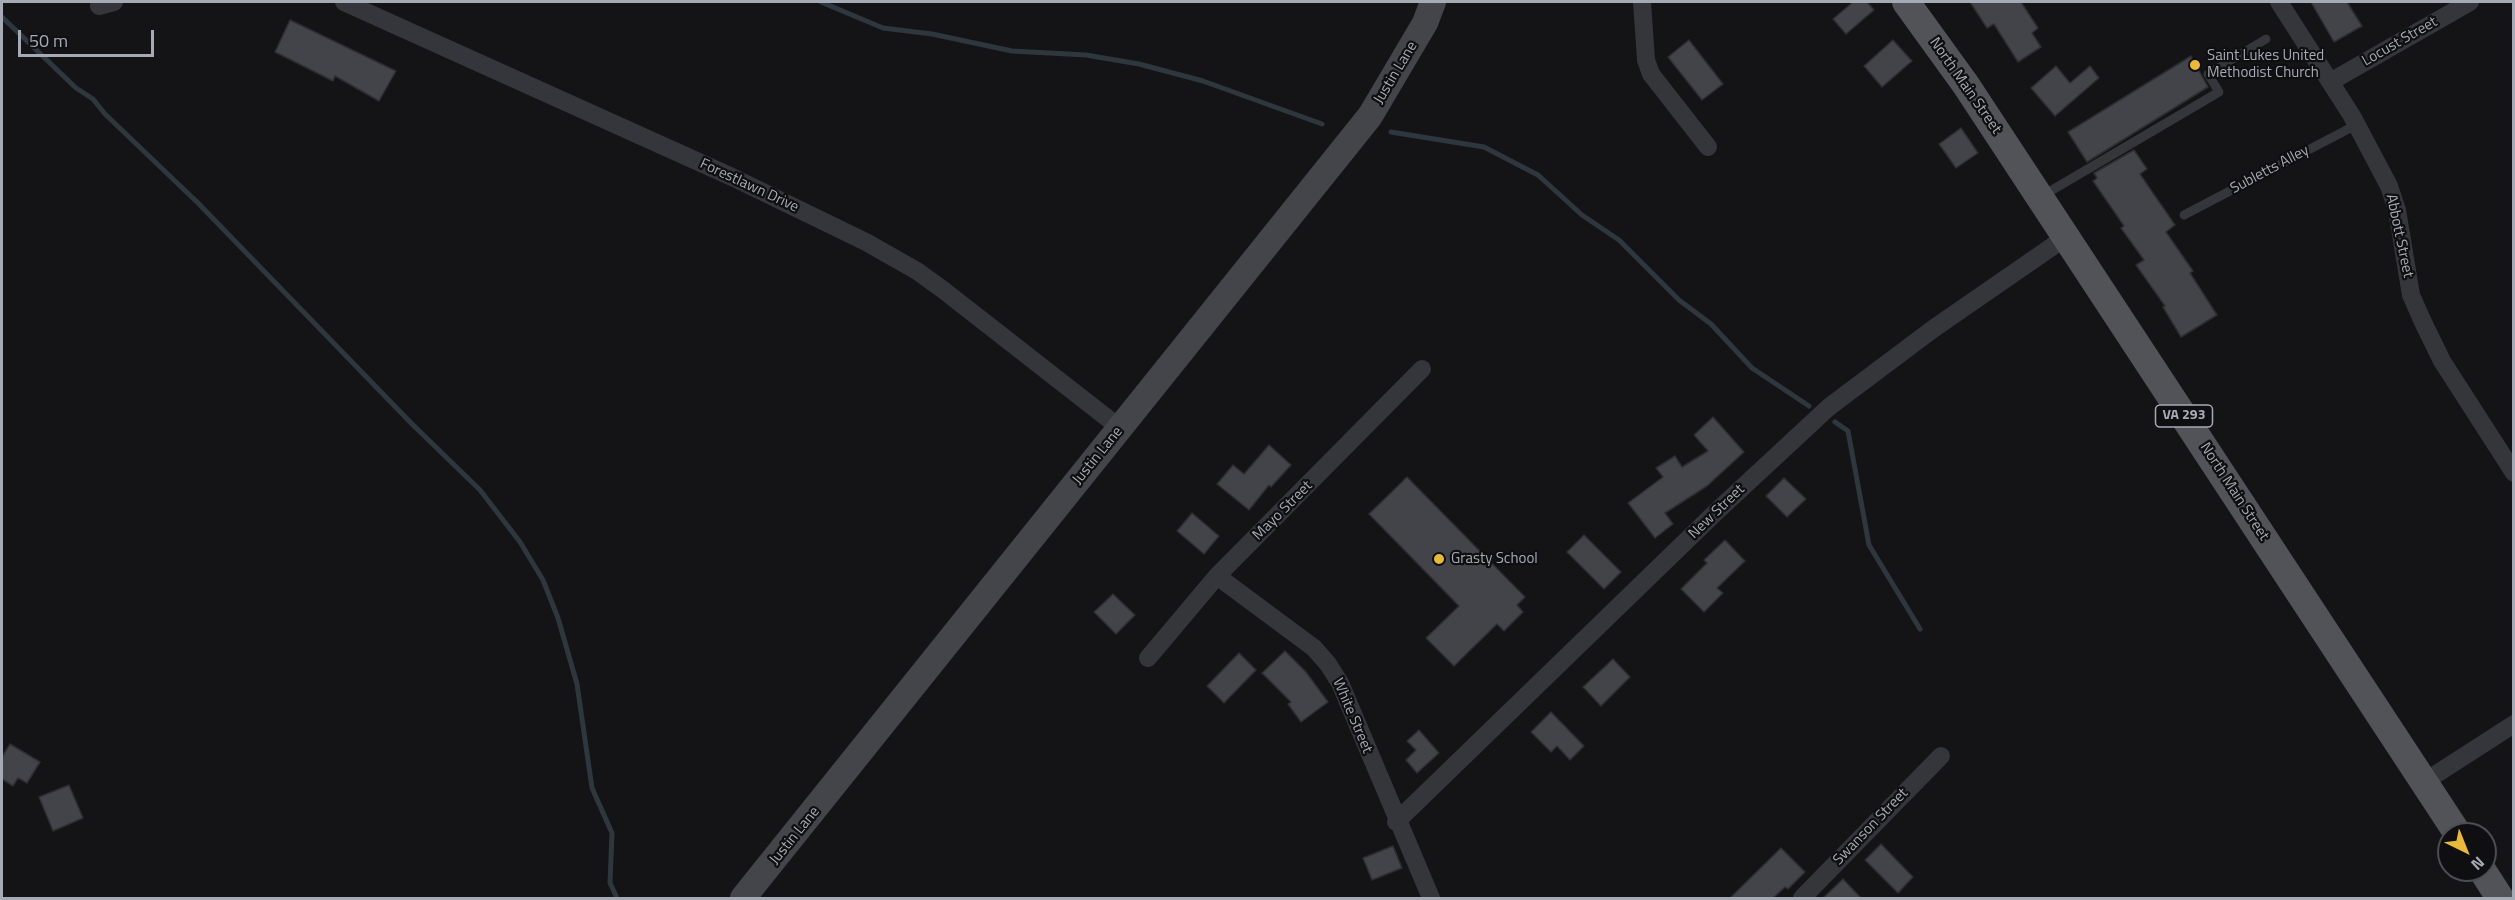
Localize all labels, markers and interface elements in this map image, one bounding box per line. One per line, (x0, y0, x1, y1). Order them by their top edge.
street label: Locust Street (2359, 13, 2441, 71)
scale bar (21, 18, 158, 56)
text: 50 m (29, 27, 68, 54)
street label: North Main Street (1925, 34, 2005, 138)
street label: Justin Lane (1370, 39, 1422, 107)
place label: Saint Lukes United Methodist Church (2207, 47, 2324, 82)
marker: Saint Lukes United Methodist Church (2188, 58, 2202, 72)
street label: Subletts Alley (2228, 142, 2312, 198)
street label: Forestlawn Drive (697, 155, 801, 217)
street label: Abbott Street (2381, 193, 2417, 279)
road number: VA 293 (2156, 405, 2212, 427)
street label: Justin Lane (1069, 423, 1127, 489)
street label: North Main Street (2196, 440, 2272, 544)
street label: Mayo Street (1249, 477, 1317, 545)
street label: New Street (1685, 481, 1749, 543)
place label: Grasty School (1451, 550, 1538, 568)
marker: Grasty School (1432, 552, 1446, 566)
street label: White Street (1328, 676, 1376, 756)
street label: Swanson Street (1830, 785, 1912, 869)
street label: Justin Lane (766, 803, 824, 869)
north arrow (2437, 822, 2497, 882)
text: N (2466, 851, 2490, 876)

